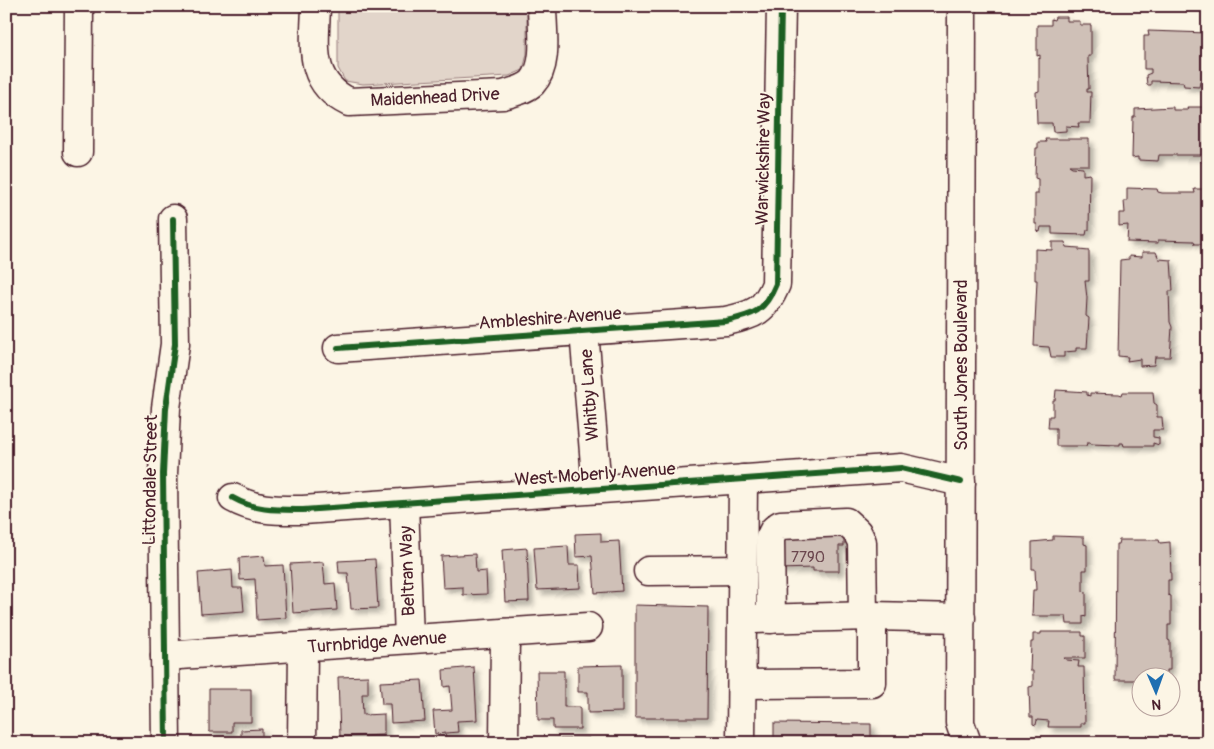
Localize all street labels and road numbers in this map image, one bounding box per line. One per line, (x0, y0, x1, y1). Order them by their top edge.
street label: Maidenhead Drive (370, 83, 500, 112)
street label: Warwickshire Way (751, 92, 776, 225)
street label: South Jones Boulevard (950, 279, 973, 451)
street label: Ambleshire Avenue (478, 302, 622, 335)
street label: Whitby Lane (575, 348, 604, 442)
street label: Littondale Street (138, 414, 163, 546)
street label: West Moberly Avenue (514, 457, 676, 492)
street label: Beltran Way (394, 525, 421, 617)
street label: Turnbridge Avenue (307, 626, 448, 659)

